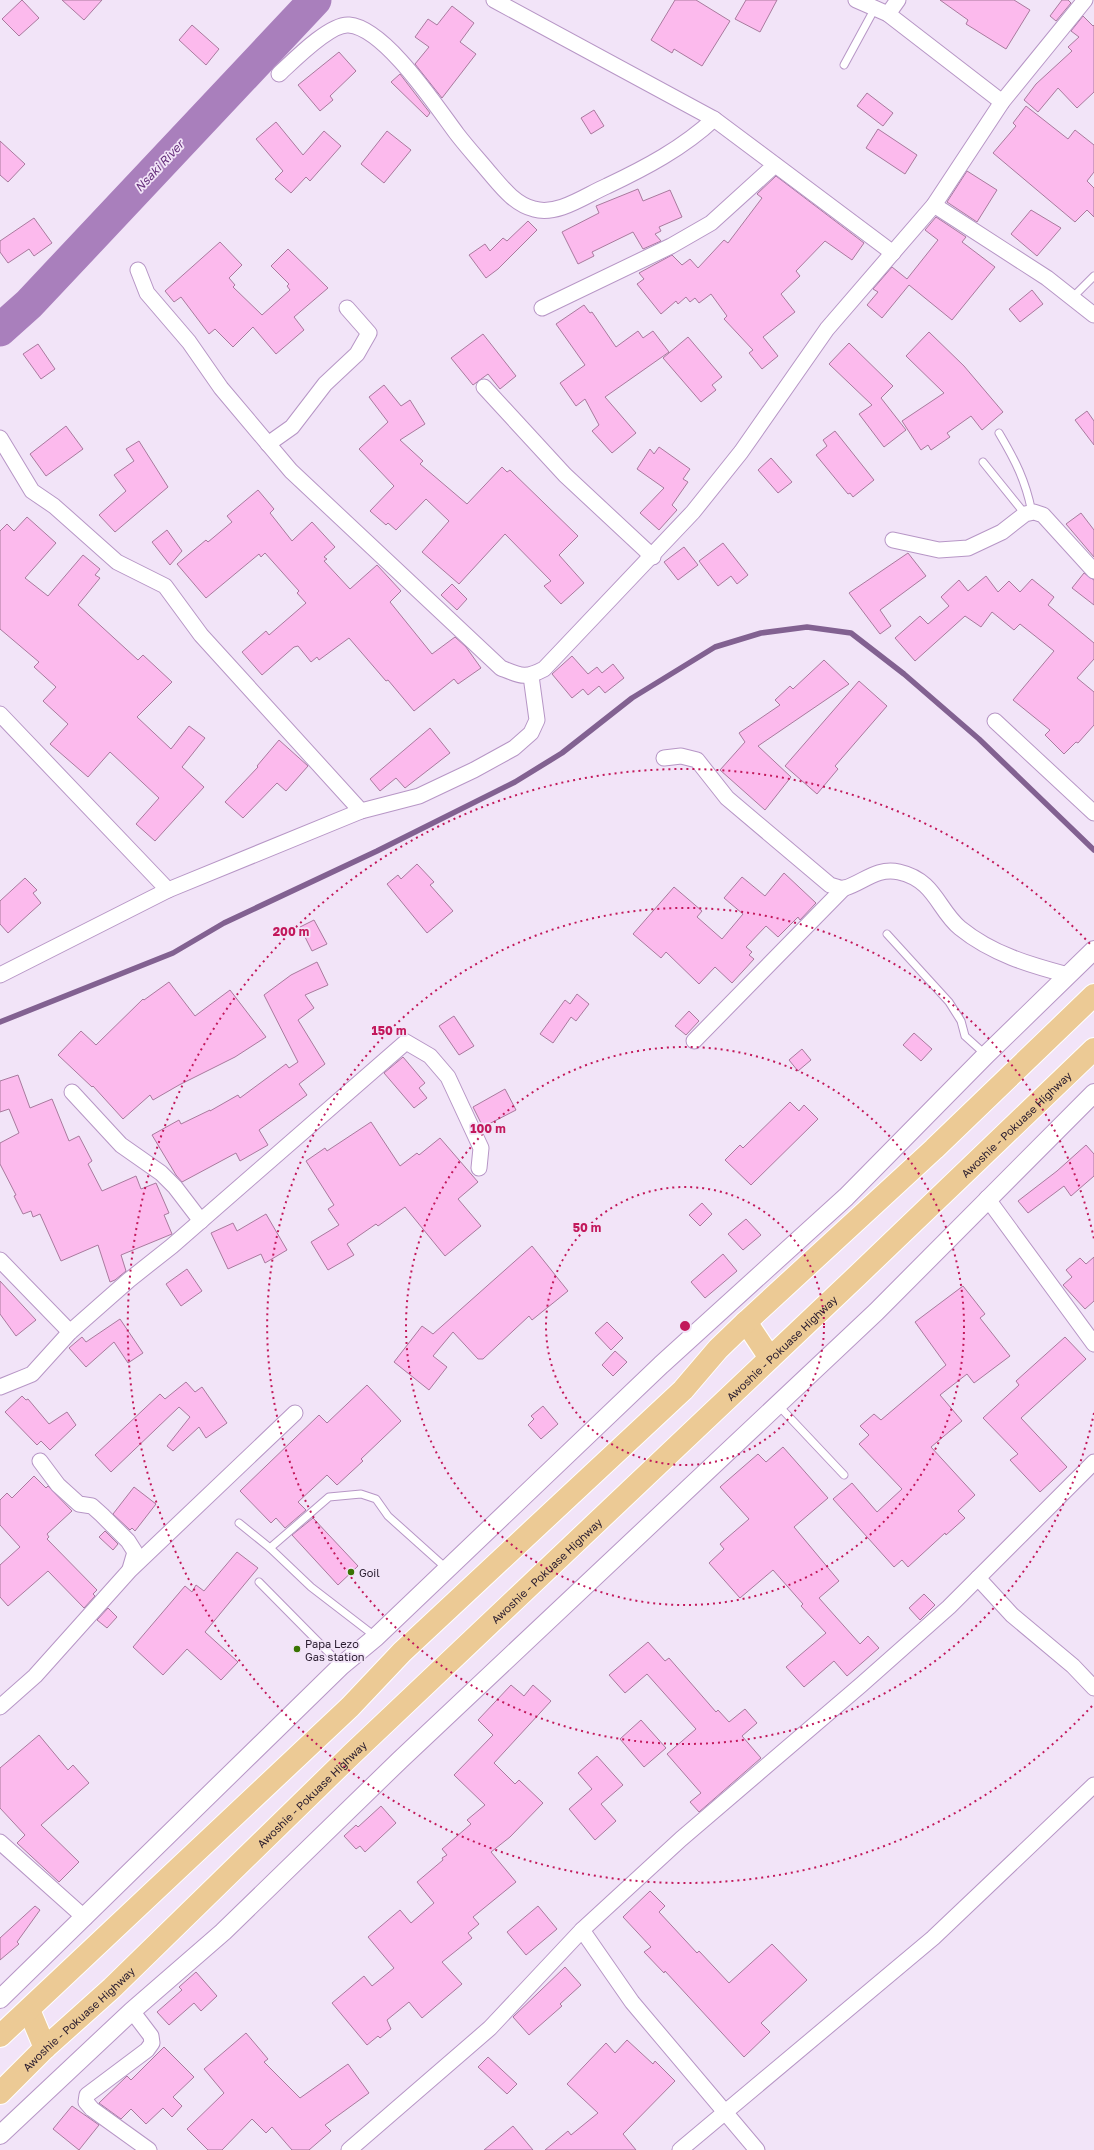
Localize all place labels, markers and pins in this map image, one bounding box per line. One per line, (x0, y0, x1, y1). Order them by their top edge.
centre of rings (678, 1319, 692, 1333)
place label: Goil (359, 1566, 380, 1579)
marker: Goil (346, 1567, 356, 1577)
place label: Papa Lezo Gas station (305, 1637, 365, 1663)
marker: Papa Lezo Gas station (292, 1644, 302, 1654)

